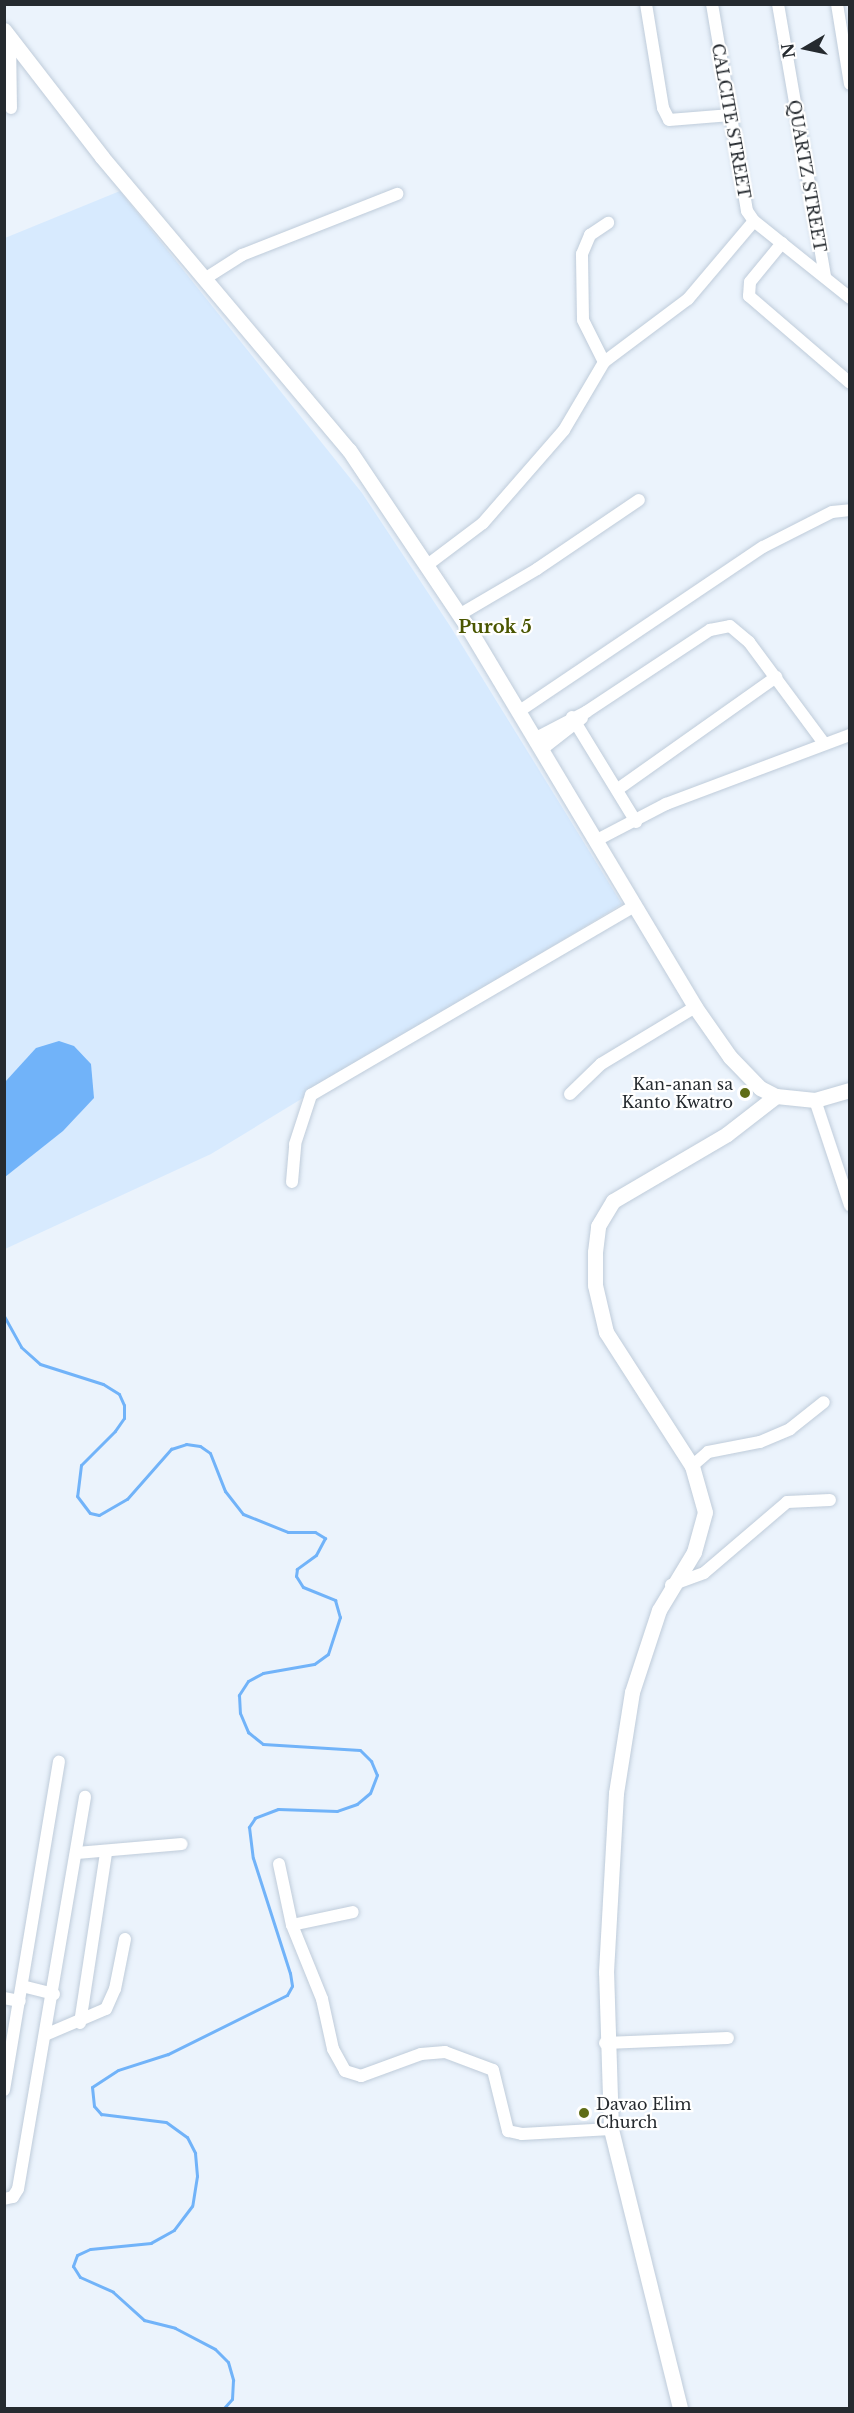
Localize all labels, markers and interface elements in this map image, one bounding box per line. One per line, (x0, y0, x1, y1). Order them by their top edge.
north arrow (776, 18, 836, 78)
street label: CALCITE STREET (708, 42, 754, 200)
text: N (777, 42, 799, 60)
street label: QUARTZ STREET (784, 98, 830, 254)
district label: Purok 5 (458, 616, 532, 638)
place label: Kan-anan sa Kanto Kwatro (622, 1074, 733, 1112)
marker: Kan-anan sa Kanto Kwatro (738, 1086, 752, 1100)
place label: Davao Elim Church (596, 2094, 692, 2132)
marker: Davao Elim Church (577, 2106, 591, 2120)

